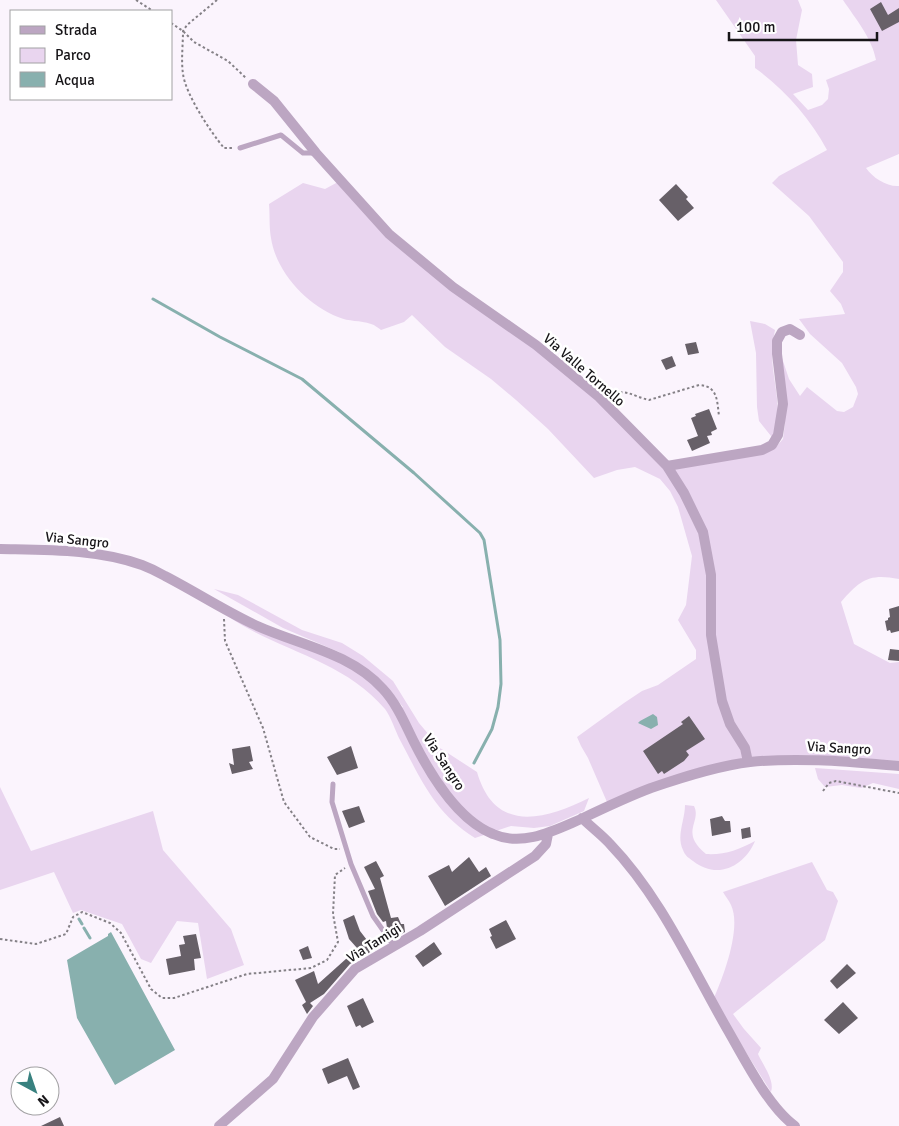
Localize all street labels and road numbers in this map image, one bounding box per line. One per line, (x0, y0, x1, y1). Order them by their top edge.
street label: Via Valle Tornello (540, 330, 628, 410)
street label: Via Sangro (44, 528, 110, 552)
street label: Via Sangro (419, 730, 469, 794)
street label: Via Sangro (807, 738, 871, 758)
street label: Via Tamigi (344, 920, 404, 966)

